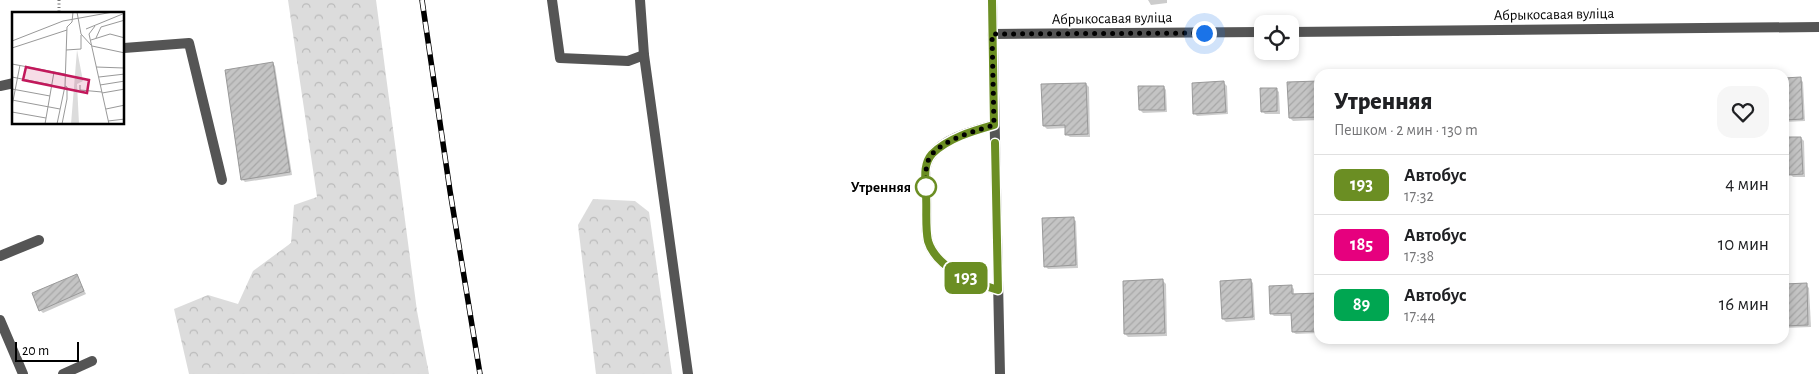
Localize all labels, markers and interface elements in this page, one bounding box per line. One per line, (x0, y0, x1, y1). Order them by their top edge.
street label: Абрыкосавая вуліца (1494, 6, 1615, 23)
street label: Абрыкосавая вуліца (1052, 10, 1173, 27)
inset map (12, 12, 125, 125)
map controls (1254, 15, 1299, 60)
button: locate (1254, 15, 1299, 60)
your location (1192, 21, 1217, 46)
button: heart (1717, 86, 1769, 138)
text: Утренняя (1334, 90, 1433, 114)
text: Пешком · 2 мин · 130 m (1334, 122, 1478, 138)
text: Автобус (1404, 166, 1467, 185)
text: 4 мин (1725, 175, 1769, 194)
marker: Утренняя (915, 176, 937, 198)
text: 193 (1350, 176, 1373, 194)
place label: Утренняя (851, 180, 911, 195)
text: 17:32 (1404, 188, 1434, 204)
text: Автобус (1404, 226, 1467, 245)
text: 10 мин (1718, 235, 1769, 254)
text: 185 (1350, 236, 1373, 254)
text: 17:38 (1404, 248, 1434, 264)
line badge: 193 (937, 262, 995, 294)
text: 193 (955, 269, 977, 287)
text: Автобус (1404, 286, 1467, 305)
text: 16 мин (1719, 295, 1769, 314)
text: 89 (1353, 296, 1370, 314)
text: 17:44 (1404, 308, 1435, 324)
scale bar (15, 339, 79, 362)
text: 20 m (22, 344, 49, 358)

